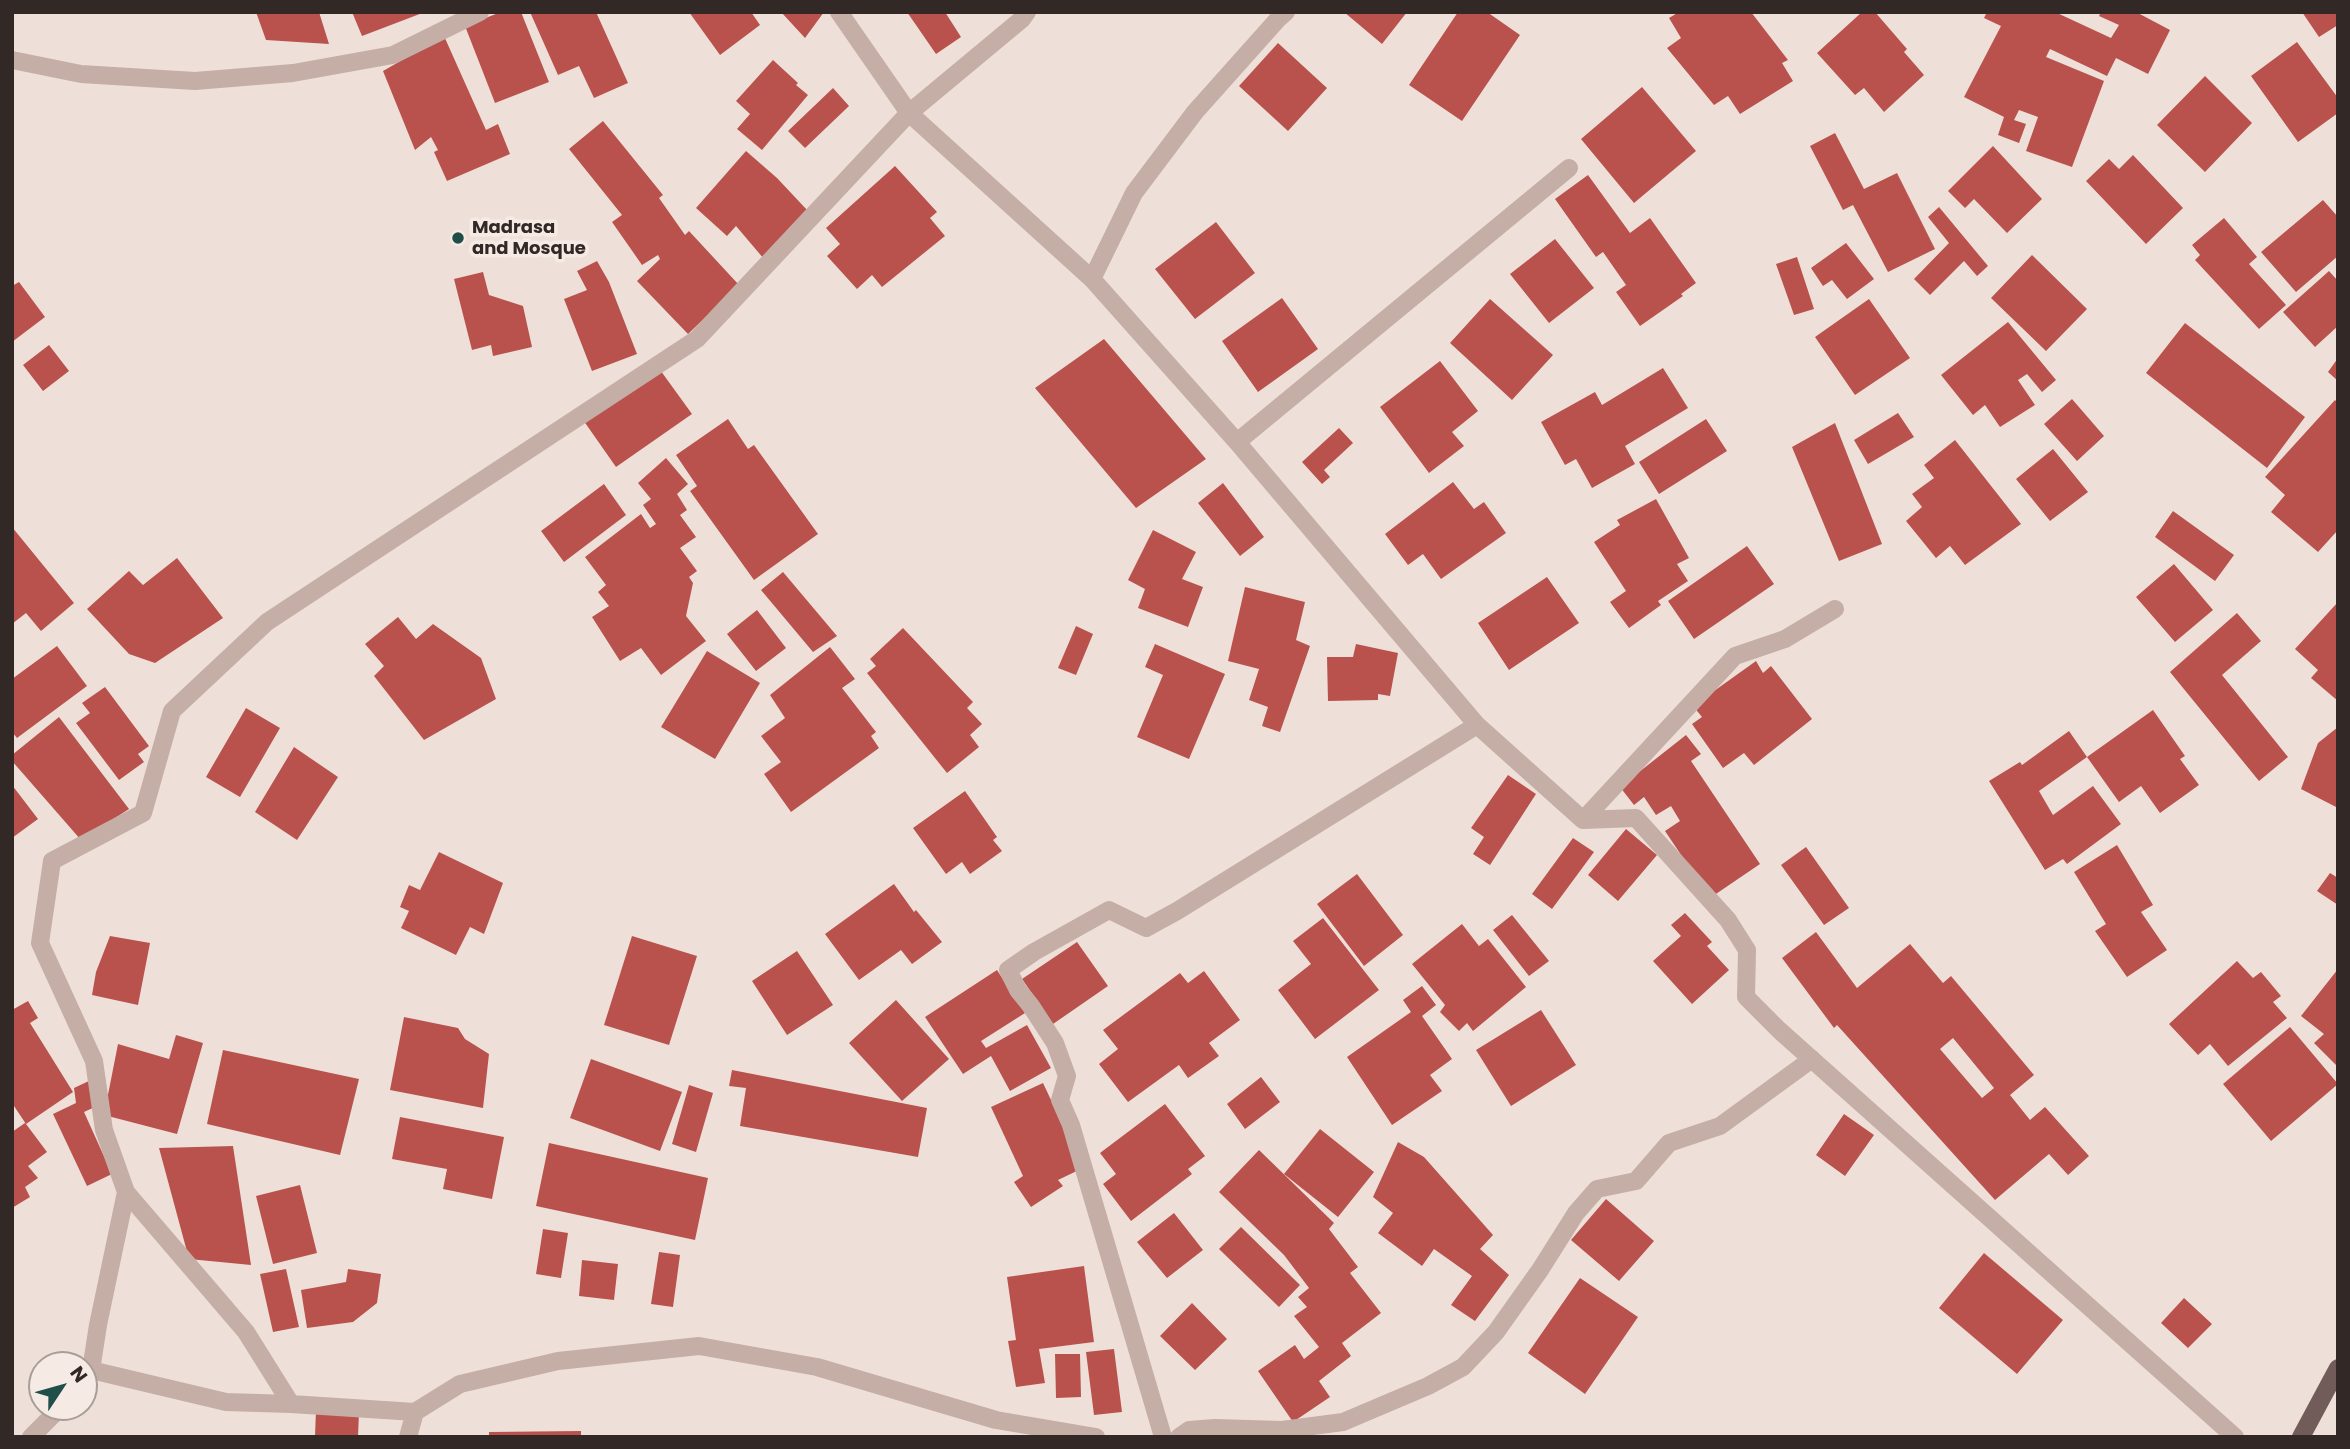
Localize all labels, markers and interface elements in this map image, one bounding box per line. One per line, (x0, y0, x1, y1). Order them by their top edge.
place label: Madrasa and Mosque (472, 217, 586, 260)
marker: Madrasa and Mosque (450, 230, 466, 246)
north arrow (28, 1351, 98, 1421)
text: N (64, 1361, 94, 1388)

